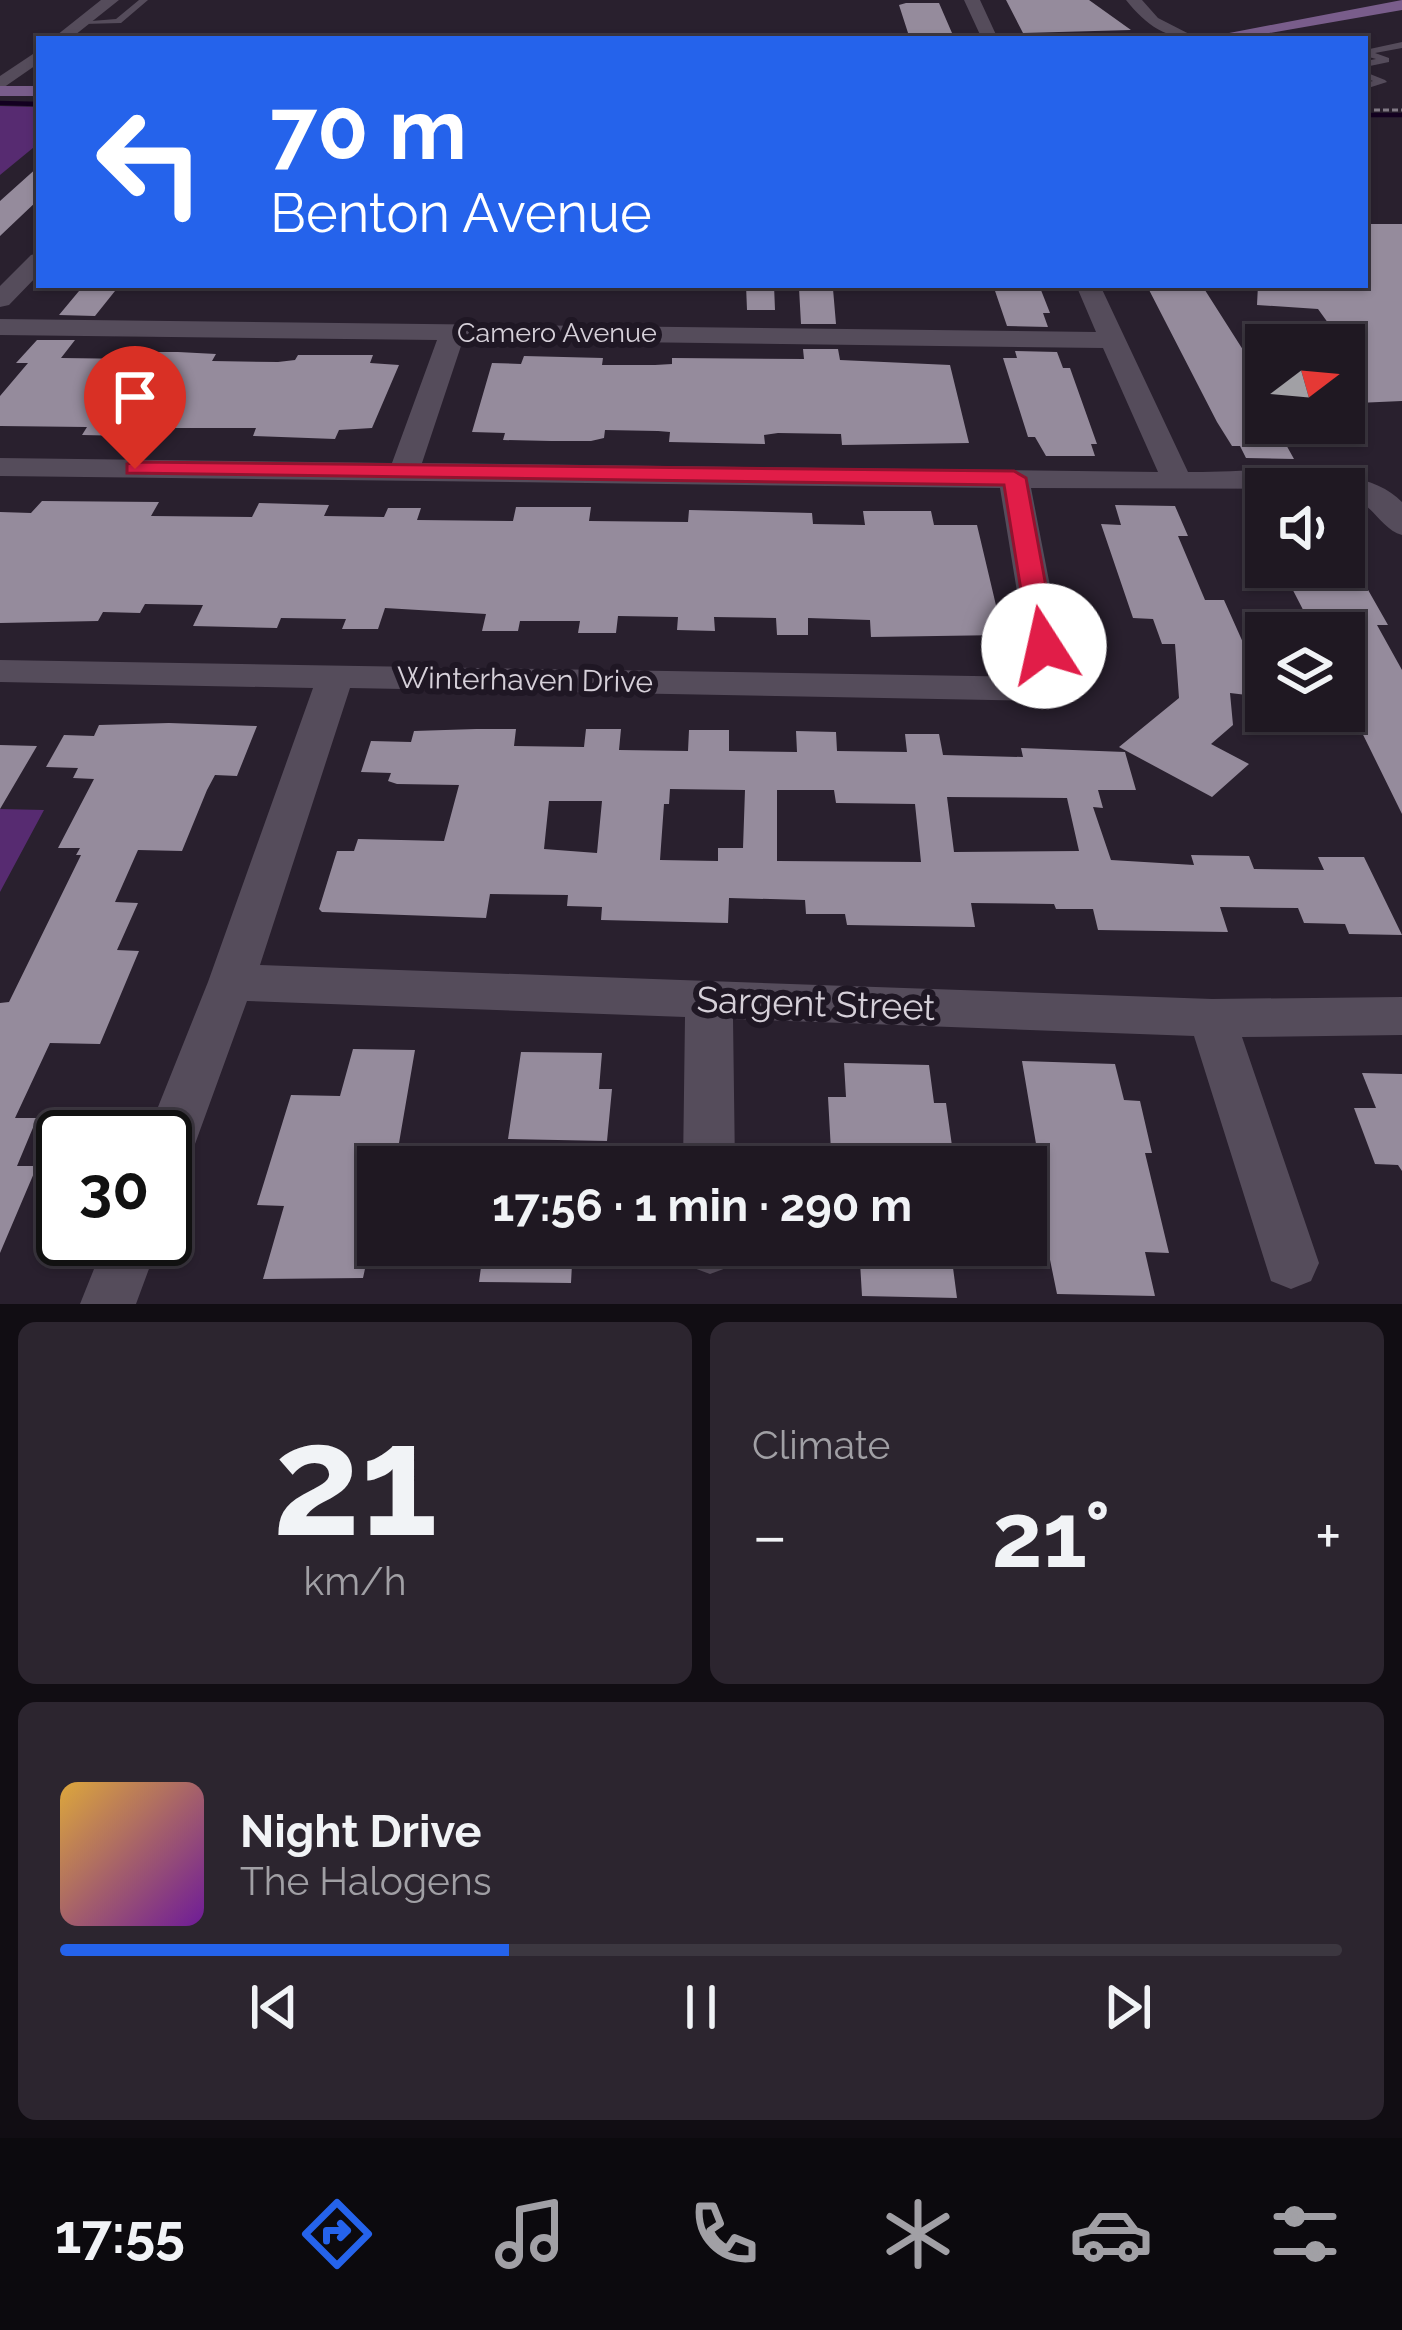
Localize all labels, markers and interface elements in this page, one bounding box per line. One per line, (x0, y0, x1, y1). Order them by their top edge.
text: 70 m (270, 80, 467, 179)
icon: left (72, 84, 228, 240)
text: Benton Avenue (270, 181, 652, 245)
street label: Camero Avenue (457, 317, 657, 348)
north arrow (1245, 324, 1365, 444)
map controls (1245, 324, 1365, 732)
pin (84, 346, 186, 469)
icon: arrive (102, 364, 168, 430)
button: sound (1245, 468, 1365, 588)
position arrow (981, 583, 1107, 709)
button: layers (1245, 612, 1365, 732)
street label: Winterhaven Drive (397, 660, 653, 699)
street label: Sargent Street (696, 978, 936, 1028)
speed limit sign: 30 (36, 1110, 192, 1266)
text: 17:56 · 1 min · 290 m (492, 1179, 912, 1232)
text: 21 (272, 1388, 438, 1572)
text: Climate (752, 1422, 890, 1468)
text: 21° (992, 1482, 1111, 1588)
text: − (752, 1497, 788, 1574)
text: + (1315, 1497, 1342, 1574)
text: km/h (304, 1558, 406, 1604)
text: Night Drive (240, 1805, 481, 1858)
text: The Halogens (240, 1858, 492, 1904)
icon: previous (241, 1974, 307, 2040)
icon: pause (668, 1974, 734, 2040)
icon: next (1095, 1974, 1161, 2040)
icon: directions (295, 2192, 379, 2276)
icon: music (488, 2192, 572, 2276)
icon: phone (682, 2192, 766, 2276)
icon: climate (876, 2192, 960, 2276)
icon: car (1069, 2192, 1153, 2276)
icon: filters (1263, 2192, 1347, 2276)
text: 17:55 (55, 2202, 185, 2266)

